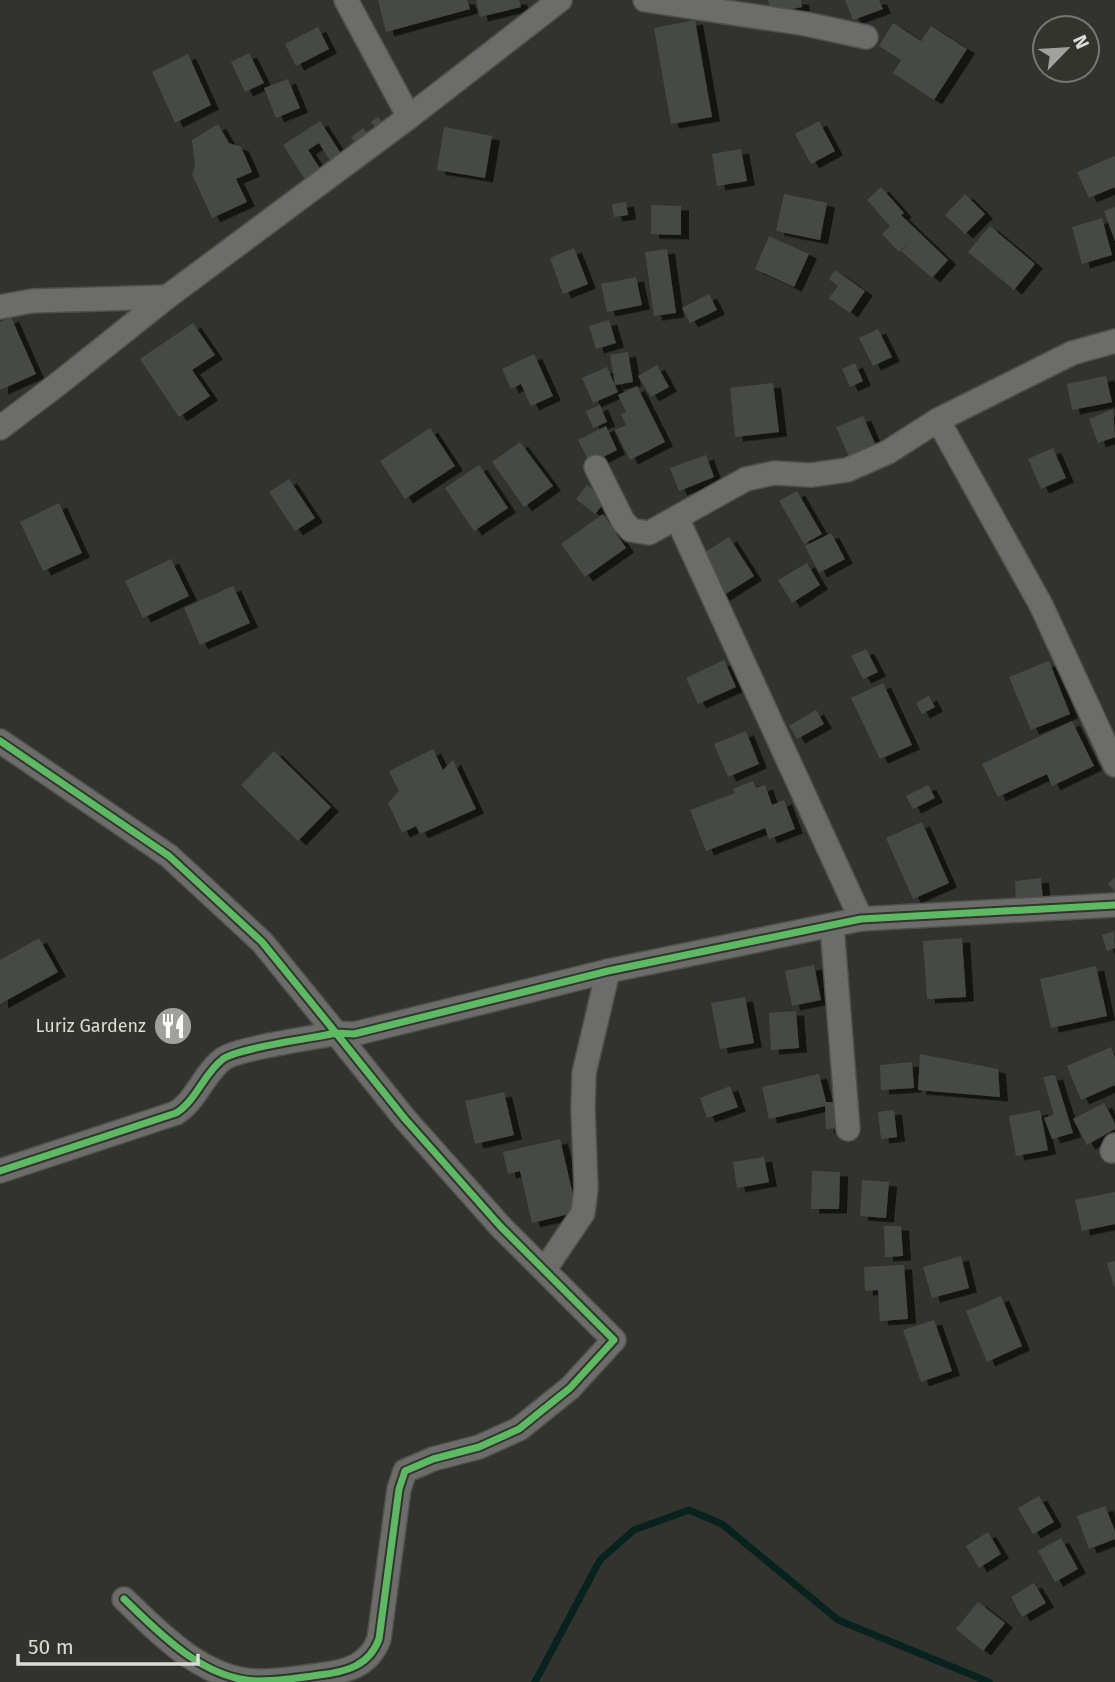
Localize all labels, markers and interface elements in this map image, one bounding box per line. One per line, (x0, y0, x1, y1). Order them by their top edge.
north arrow (1031, 14, 1101, 84)
text: N (1068, 31, 1094, 53)
restaurant icon: Luriz Gardenz (152, 1005, 194, 1047)
place label: Luriz Gardenz (36, 1015, 146, 1037)
scale bar (18, 1622, 198, 1666)
text: 50 m (28, 1634, 74, 1660)

